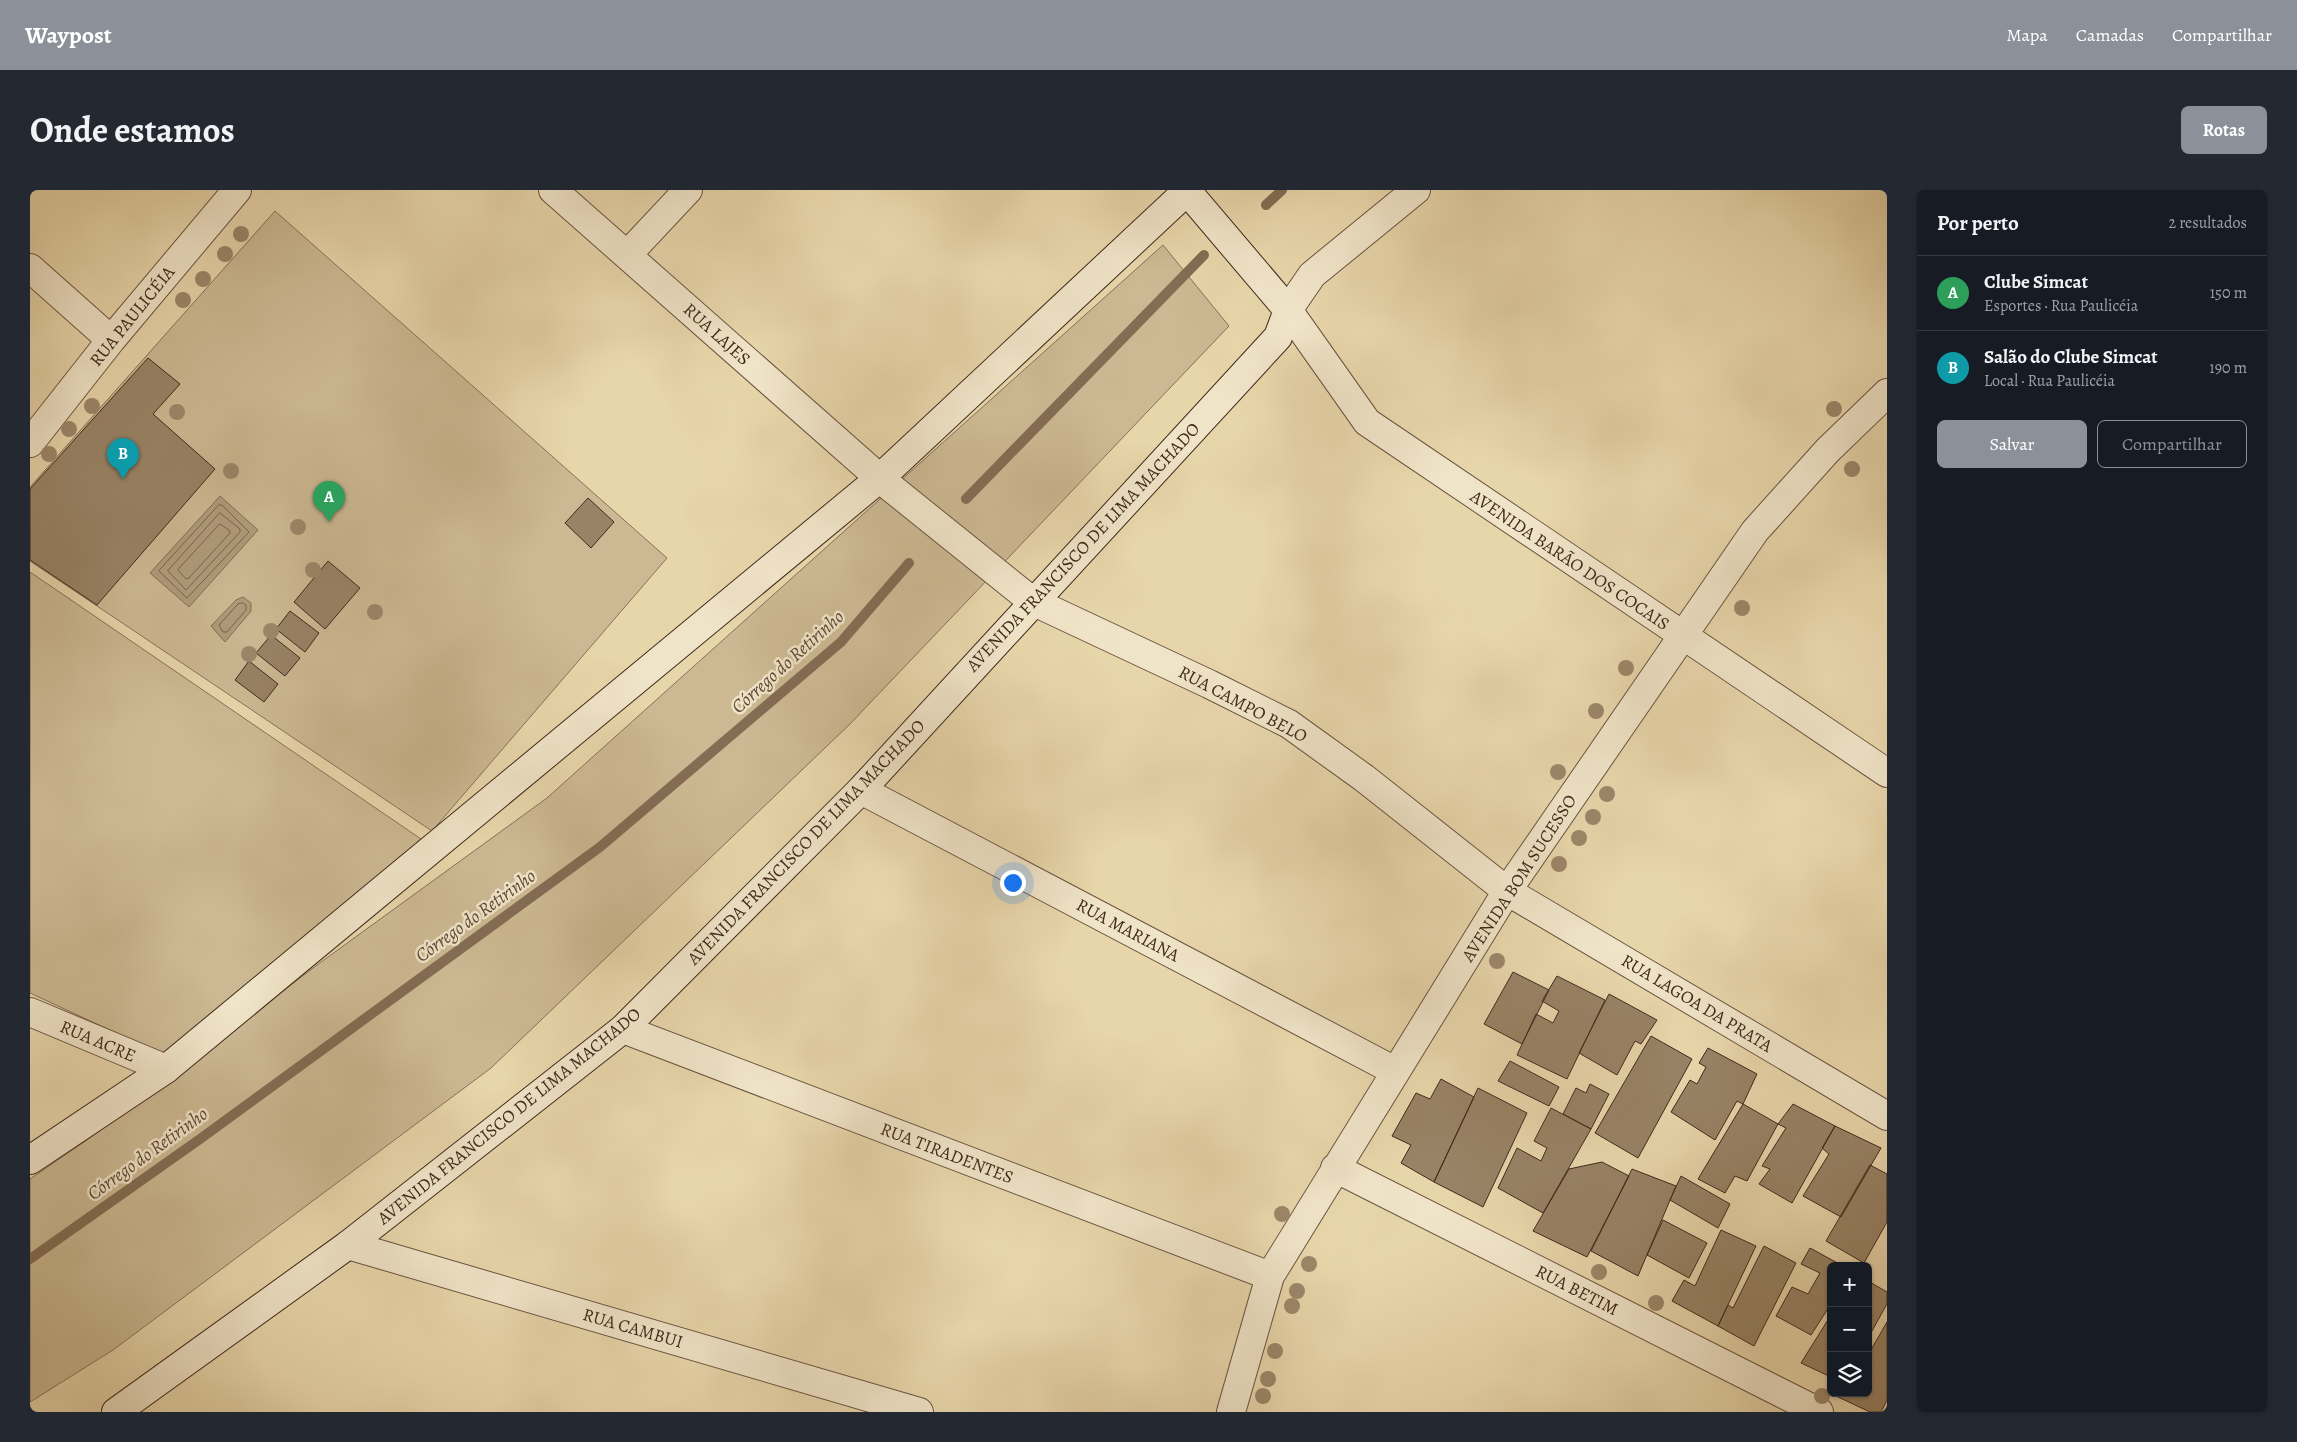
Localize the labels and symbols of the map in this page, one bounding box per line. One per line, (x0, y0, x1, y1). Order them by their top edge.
street label: RUA PAULICÉIA (84, 260, 180, 371)
street label: RUA LAJES (678, 297, 756, 371)
street label: AVENIDA FRANCISCO DE LIMA MACHADO (960, 417, 1205, 678)
pin: B (107, 438, 139, 479)
pin: A (313, 481, 345, 522)
street label: AVENIDA BARÃO DOS COCAIS (1465, 484, 1674, 636)
water label: Córrego do Retirinho (726, 604, 850, 719)
street label: RUA CAMPO BELO (1174, 660, 1312, 748)
street label: AVENIDA FRANCISCO DE LIMA MACHADO (681, 714, 930, 971)
street label: AVENIDA BOM SUCESSO (1455, 790, 1582, 967)
water label: Córrego do Retirinho (410, 863, 541, 968)
your location (1000, 870, 1026, 896)
street label: RUA MARIANA (1072, 893, 1184, 968)
street label: RUA LAGOA DA PRATA (1617, 948, 1778, 1058)
street label: AVENIDA FRANCISCO DE LIMA MACHADO (371, 1002, 646, 1231)
street label: RUA ACRE (56, 1014, 140, 1068)
water label: Córrego do Retirinho (82, 1101, 213, 1206)
street label: RUA TIRADENTES (877, 1117, 1017, 1189)
street label: RUA BETIM (1532, 1259, 1622, 1321)
street label: RUA CAMBUI (580, 1302, 686, 1354)

